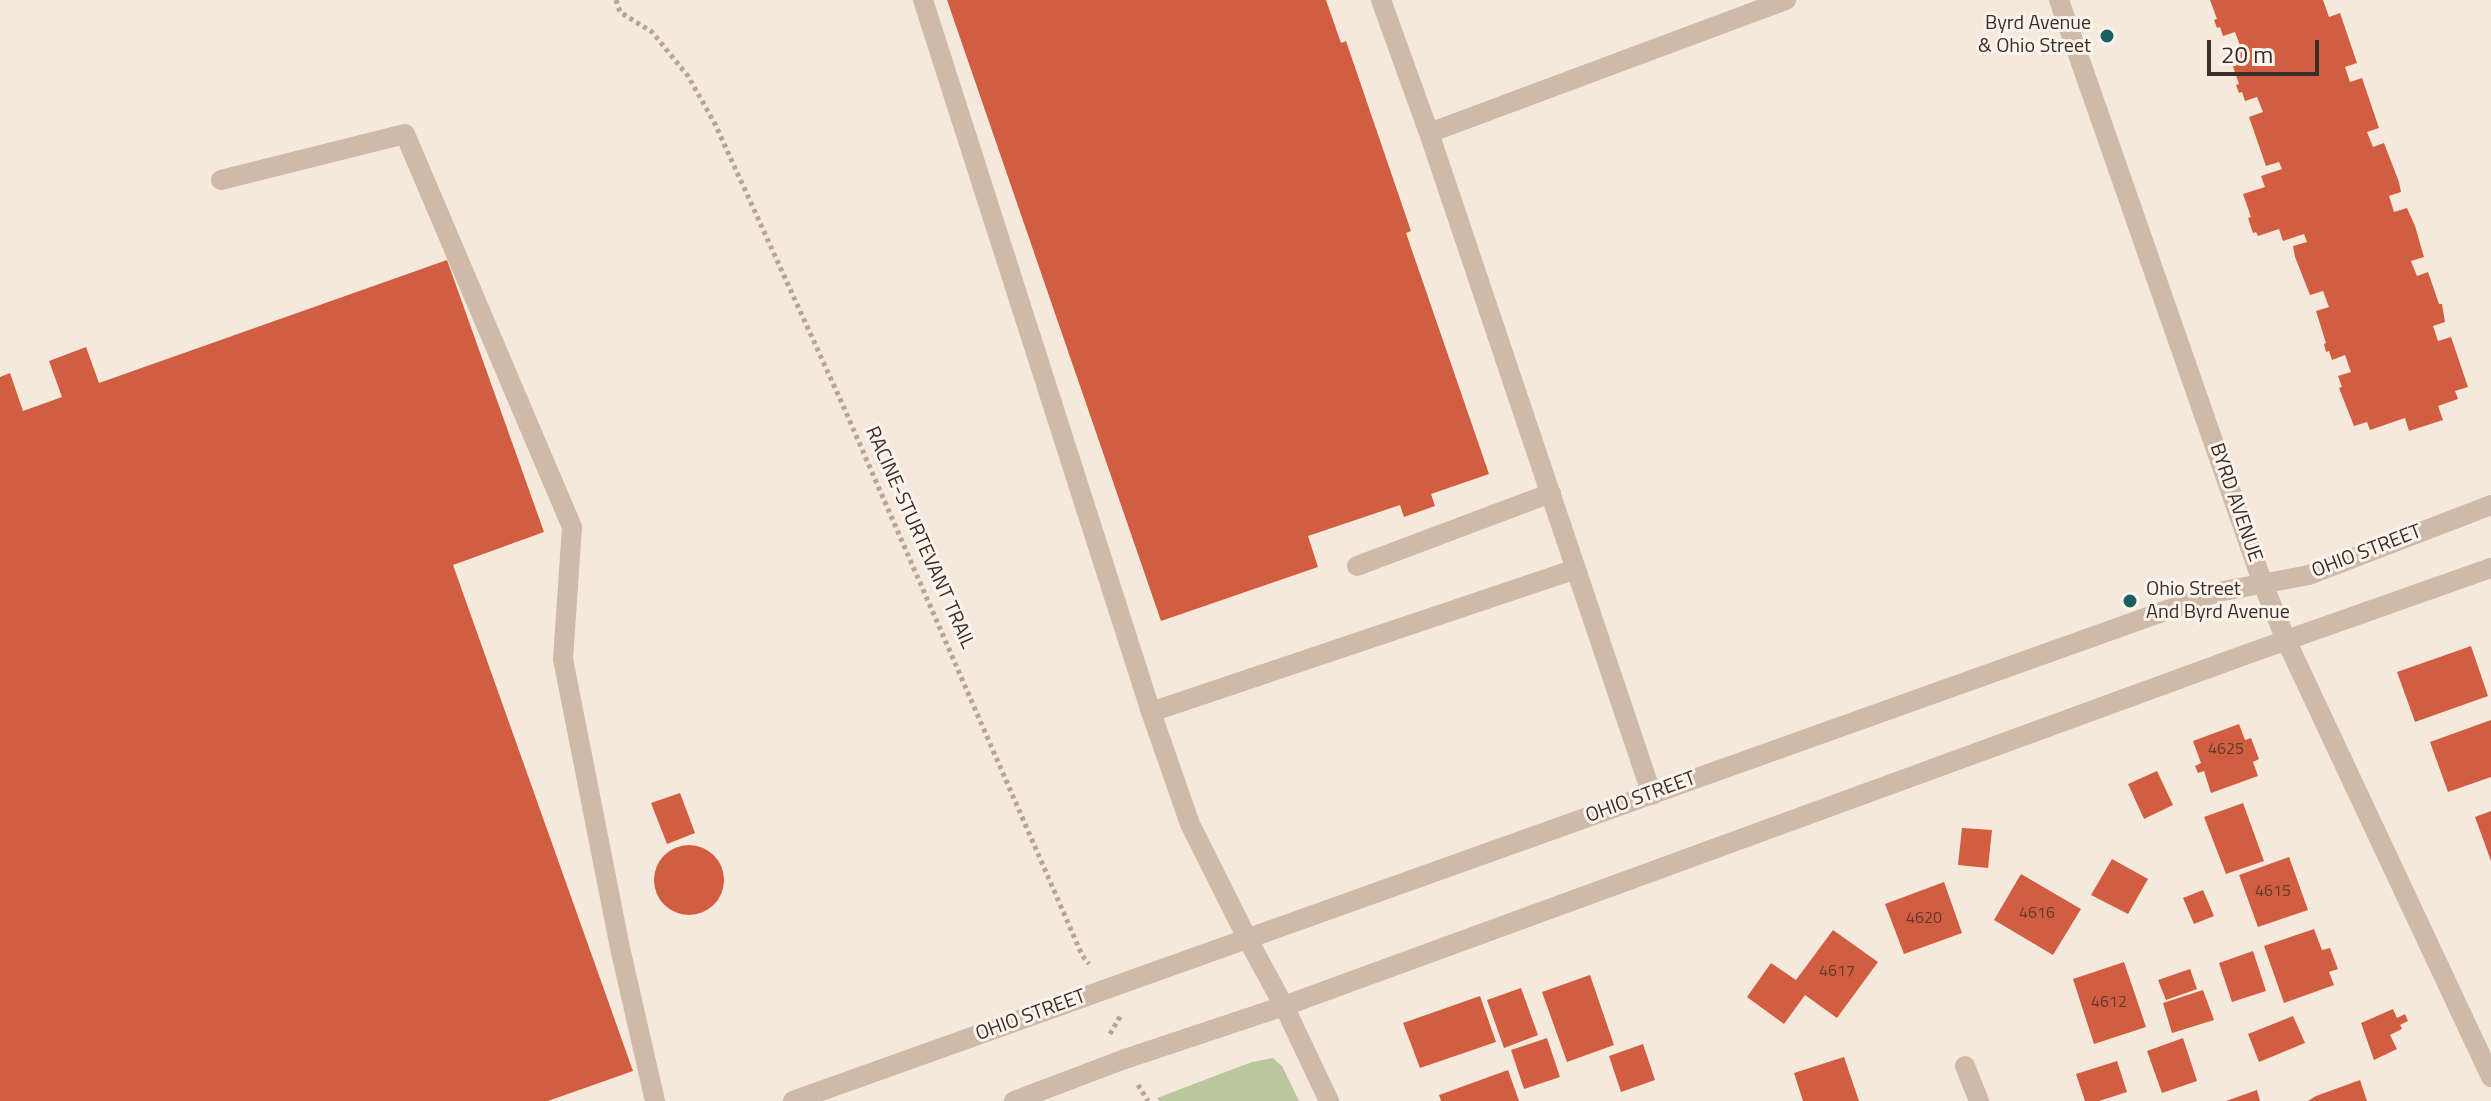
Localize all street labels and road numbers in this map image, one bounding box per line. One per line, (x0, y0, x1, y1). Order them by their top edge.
street label: RACINE-STURTEVANT TRAIL (859, 423, 979, 653)
street label: BYRD AVENUE (2204, 441, 2266, 565)
street label: OHIO STREET (2309, 520, 2425, 584)
street label: OHIO STREET (1583, 767, 1699, 829)
street label: OHIO STREET (973, 985, 1089, 1047)

